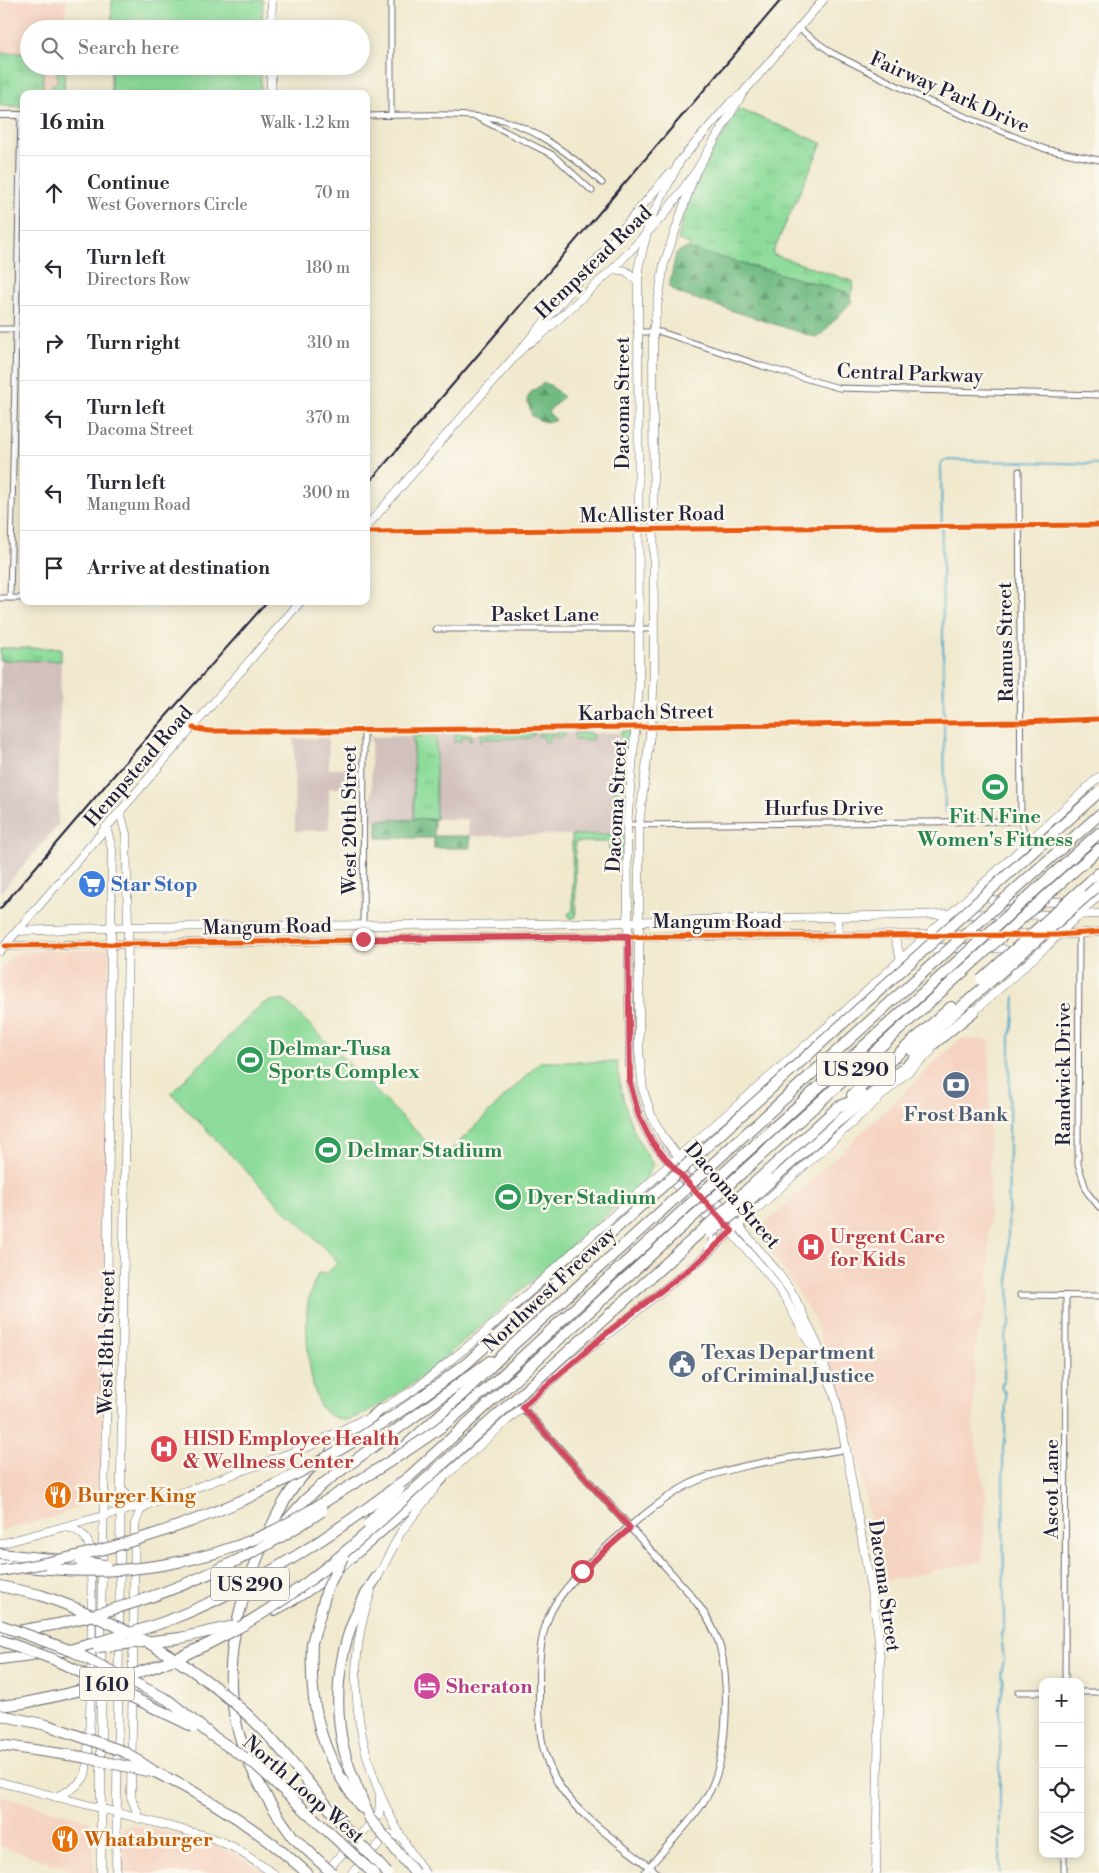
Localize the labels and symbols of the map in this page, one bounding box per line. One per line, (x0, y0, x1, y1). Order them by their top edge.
street label: Fairway Park Drive (866, 47, 1033, 140)
street label: Hempstead Road (530, 200, 658, 325)
street label: Dacoma Street (611, 336, 636, 470)
street label: Central Parkway (836, 359, 984, 390)
street label: McAllister Road (579, 502, 725, 529)
street label: Ramus Street (993, 581, 1020, 702)
street label: Pasket Lane (491, 603, 599, 628)
street label: Karbach Street (578, 700, 714, 727)
street label: Hempstead Road (79, 701, 199, 833)
street label: Dacoma Street (602, 739, 633, 873)
street label: West 20th Street (338, 745, 363, 896)
sports icon: Fit N Fine Women's Fitness (980, 772, 1010, 802)
street label: Hurfus Drive (765, 797, 883, 822)
place label: Fit N Fine Women's Fitness (916, 805, 1073, 853)
supermarket icon: Star Stop (77, 869, 107, 899)
place label: Star Stop (111, 873, 198, 898)
street label: Mangum Road (652, 910, 782, 935)
street label: Mangum Road (202, 914, 333, 941)
route end (352, 928, 375, 951)
street label: Randwick Drive (1052, 1002, 1077, 1146)
place label: Delmar-Tusa Sports Complex (269, 1037, 420, 1085)
sports icon: Delmar-Tusa Sports Complex (235, 1045, 265, 1075)
road number: US 290 (817, 1052, 895, 1086)
bank icon: Frost Bank (941, 1070, 971, 1100)
place label: Frost Bank (904, 1103, 1009, 1128)
sports icon: Delmar Stadium (313, 1135, 343, 1165)
street label: Dacoma Street (679, 1138, 785, 1254)
place label: Delmar Stadium (347, 1139, 502, 1164)
sports icon: Dyer Stadium (493, 1182, 523, 1212)
place label: Dyer Stadium (527, 1186, 656, 1211)
street label: Northwest Freeway (478, 1222, 622, 1358)
place label: Urgent Care for Kids (830, 1225, 946, 1273)
hospital icon: Urgent Care for Kids (796, 1232, 826, 1262)
street label: West 18th Street (94, 1269, 121, 1416)
place label: Texas Department of Criminal Justice (701, 1341, 876, 1389)
public building icon: Texas Department of Criminal Justice (667, 1349, 697, 1379)
place label: HISD Employee Health & Wellness Center (183, 1427, 400, 1475)
hospital icon: HISD Employee Health & Wellness Center (149, 1434, 179, 1464)
street label: Ascot Lane (1040, 1439, 1065, 1540)
restaurant icon: Burger King (43, 1480, 73, 1510)
place label: Burger King (77, 1484, 196, 1509)
street label: Dacoma Street (862, 1519, 905, 1654)
route start (571, 1560, 594, 1583)
road number: US 290 (211, 1568, 289, 1600)
road number: I 610 (80, 1668, 134, 1700)
hotel icon: Sheraton (412, 1671, 442, 1701)
place label: Sheraton (446, 1675, 533, 1700)
street label: North Loop West (237, 1731, 369, 1850)
restaurant icon: Whataburger (50, 1824, 80, 1854)
place label: Whataburger (83, 1828, 213, 1853)

